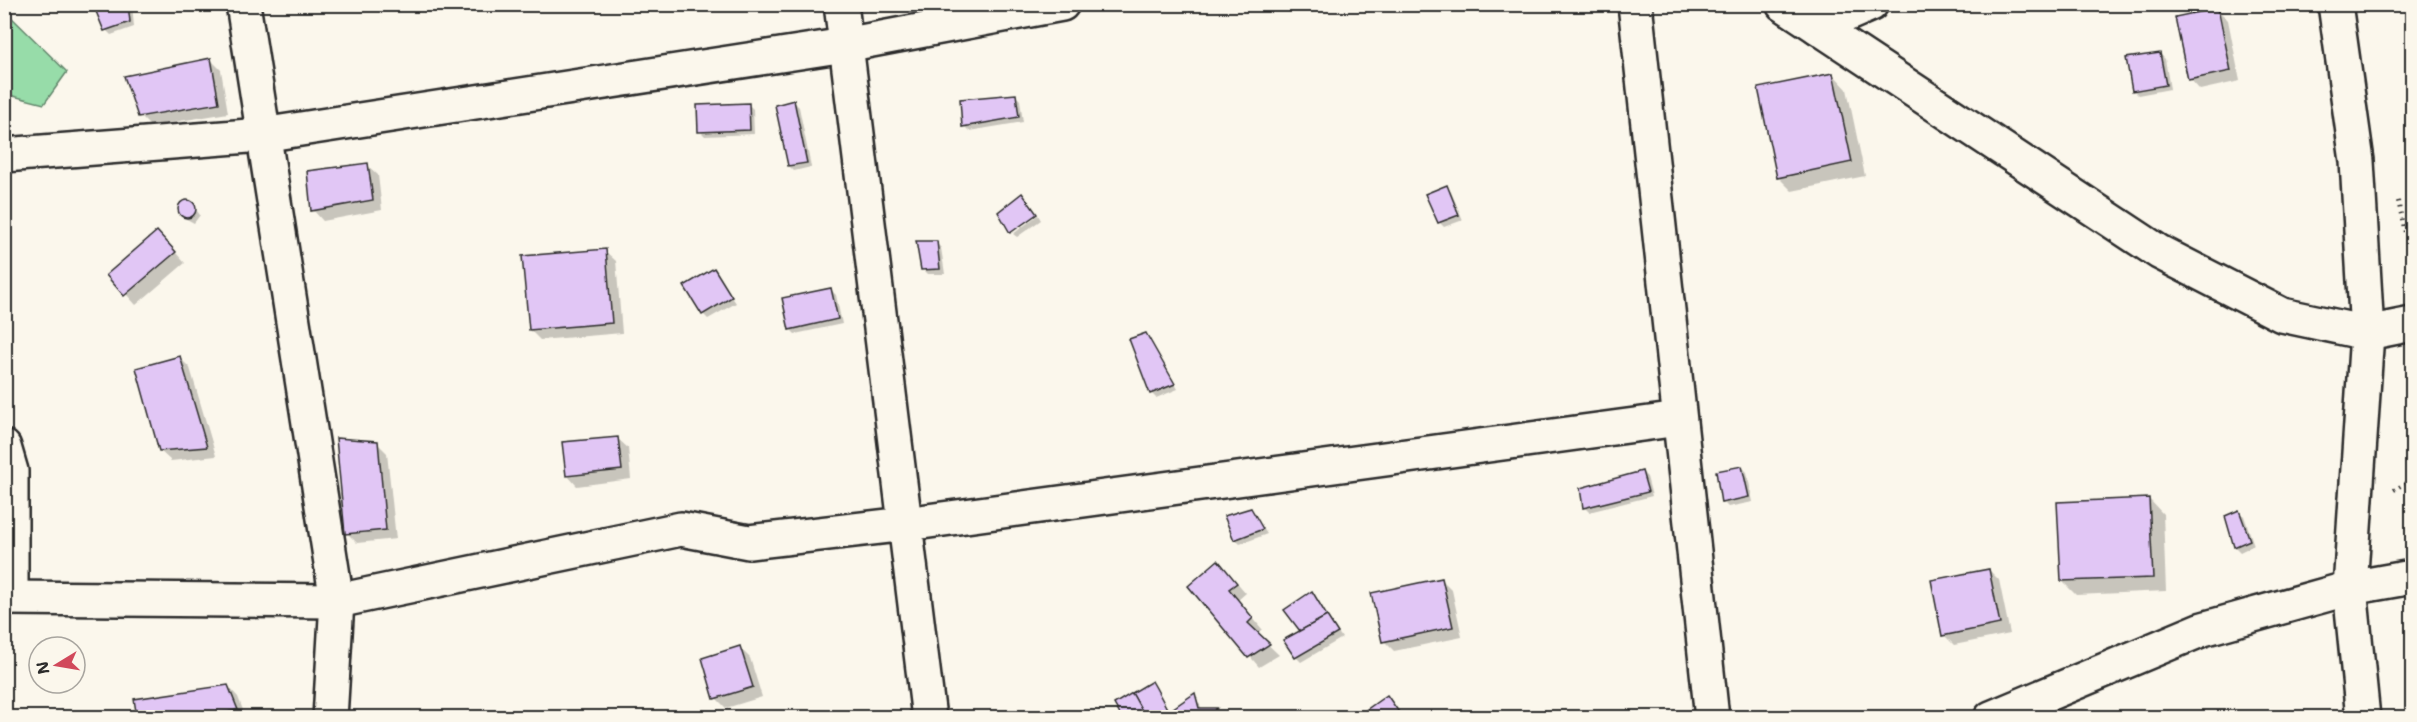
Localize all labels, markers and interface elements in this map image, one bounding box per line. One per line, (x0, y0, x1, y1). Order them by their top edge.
north arrow (27, 635, 87, 695)
text: N (31, 660, 54, 676)

